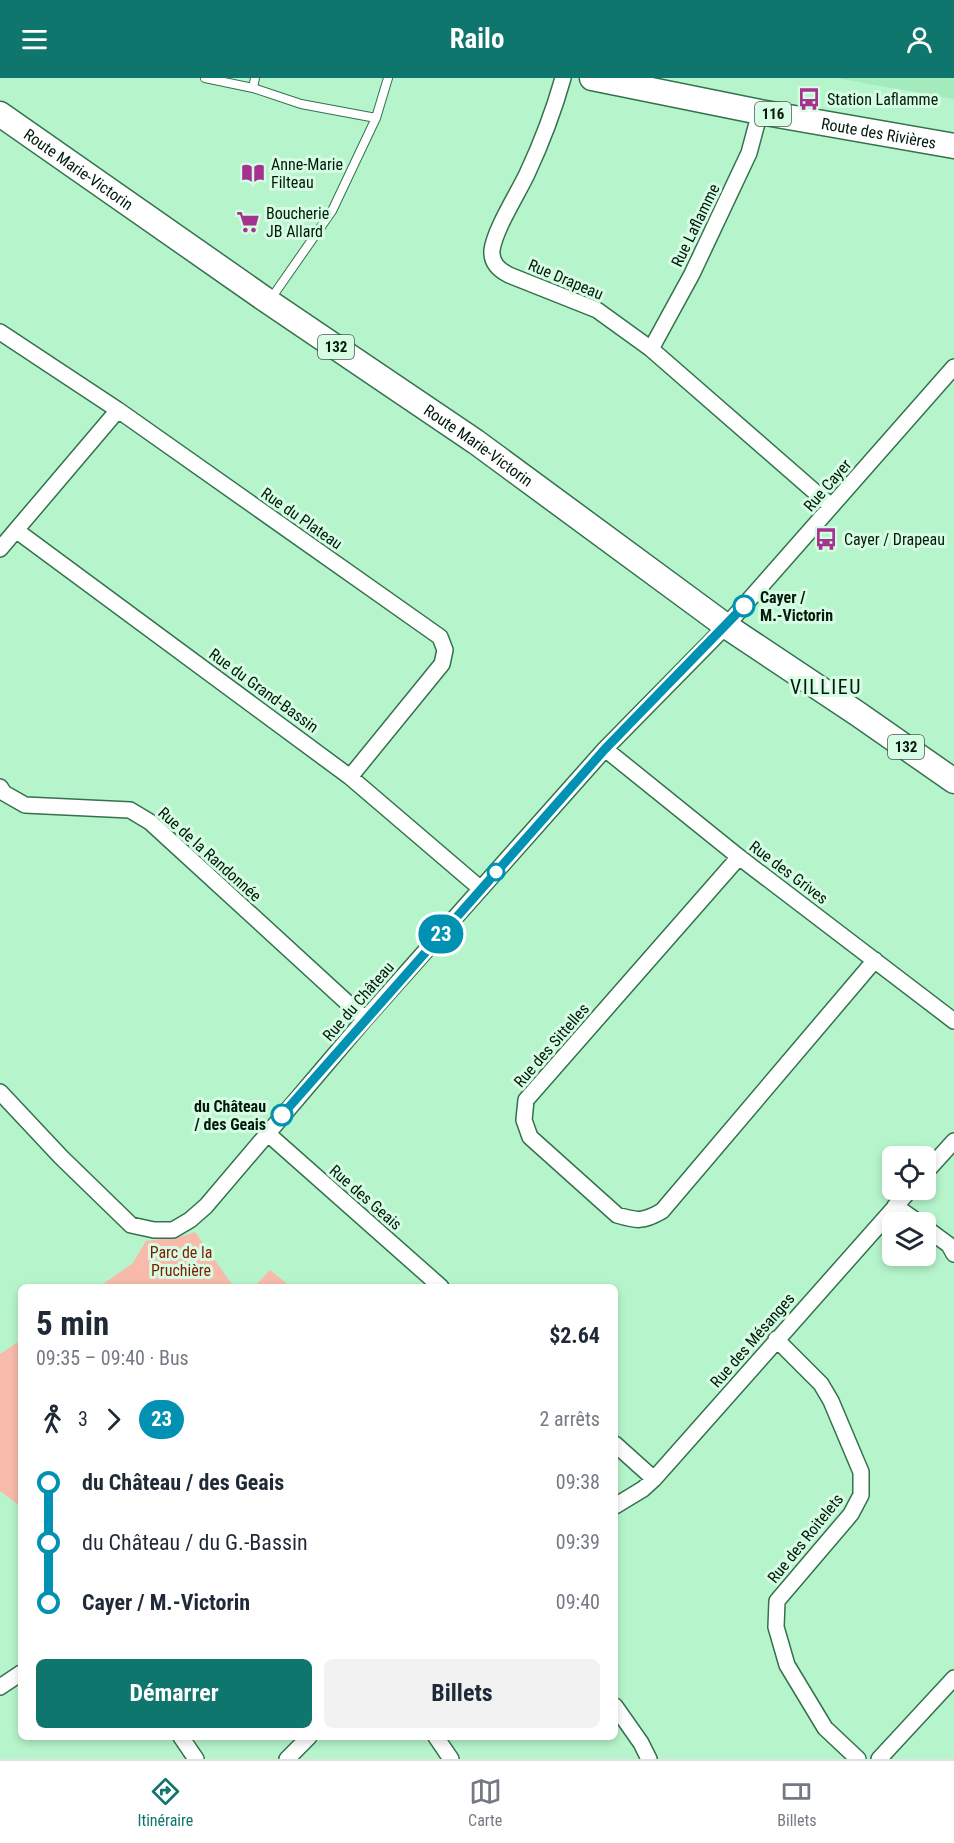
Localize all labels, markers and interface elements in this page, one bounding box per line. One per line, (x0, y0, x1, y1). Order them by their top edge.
icon: menu (18, 23, 51, 56)
text: Railo (450, 23, 504, 55)
icon: person (903, 23, 936, 56)
bus stop icon: Station Laflamme (796, 86, 822, 112)
place label: Station Laflamme (827, 90, 938, 109)
road number: 116 (755, 102, 791, 126)
street label: Route des Rivières (820, 114, 938, 153)
street label: Route Marie-Victorin (20, 125, 137, 214)
place label: Anne-Marie Filteau (271, 155, 343, 192)
library icon: Anne-Marie Filteau (240, 160, 266, 186)
street label: Rue Laflamme (667, 181, 724, 270)
place label: Boucherie JB Allard (266, 204, 329, 241)
supermarket icon: Boucherie JB Allard (235, 209, 261, 235)
street label: Rue Drapeau (525, 255, 606, 304)
road number: 132 (318, 335, 354, 359)
street label: Route Marie-Victorin (420, 401, 536, 491)
street label: Rue Cayer (800, 455, 855, 515)
street label: Rue du Plateau (258, 484, 346, 553)
bus stop icon: Cayer / Drapeau (813, 526, 839, 552)
place label: Cayer / Drapeau (844, 530, 945, 549)
place label: Cayer / M.-Victorin (760, 588, 833, 625)
marker: Cayer / M.-Victorin (733, 595, 755, 617)
street label: Rue du Grand-Bassin (205, 644, 322, 736)
district label: VILLIEU (790, 675, 862, 699)
road number: 132 (888, 735, 924, 759)
street label: Rue de la Randonnée (154, 803, 265, 906)
street label: Rue des Grives (746, 837, 832, 908)
unlabelled marker (487, 863, 505, 881)
line badge: 23 (414, 914, 468, 954)
text: 23 (430, 922, 452, 946)
street label: Rue du Château (319, 958, 398, 1045)
street label: Rue des Sittelles (510, 1000, 593, 1091)
place label: du Château / des Geais (194, 1097, 266, 1134)
marker: du Château / des Geais (271, 1104, 293, 1126)
map controls (882, 1146, 936, 1266)
button: locate (882, 1146, 936, 1200)
street label: Rue des Geais (326, 1161, 406, 1234)
button: layers (882, 1212, 936, 1266)
park label: Parc de la Pruchière (150, 1243, 212, 1280)
street label: Rue des Mésanges (706, 1289, 799, 1391)
text: 5 min (36, 1304, 109, 1343)
text: $2.64 (549, 1323, 600, 1348)
text: 09:35 – 09:40 · Bus (36, 1346, 189, 1370)
icon: walk (36, 1403, 69, 1436)
icon: forward (97, 1403, 130, 1436)
text: 3 (78, 1407, 88, 1431)
text: 23 (151, 1407, 172, 1431)
text: 2 arrêts (540, 1407, 600, 1431)
text: du Château / des Geais (82, 1470, 284, 1495)
text: 09:38 (556, 1470, 600, 1494)
street label: Rue des Roitelets (764, 1490, 847, 1587)
text: du Château / du G.-Bassin (82, 1530, 308, 1555)
text: 09:39 (556, 1530, 600, 1554)
text: Cayer / M.-Victorin (82, 1590, 250, 1615)
text: 09:40 (556, 1590, 600, 1614)
button: Démarrer (36, 1659, 312, 1728)
button: Billets (324, 1659, 600, 1728)
tab: Itinéraire (137, 1775, 193, 1830)
tab: Carte (468, 1775, 502, 1830)
tab: Billets (777, 1775, 817, 1830)

